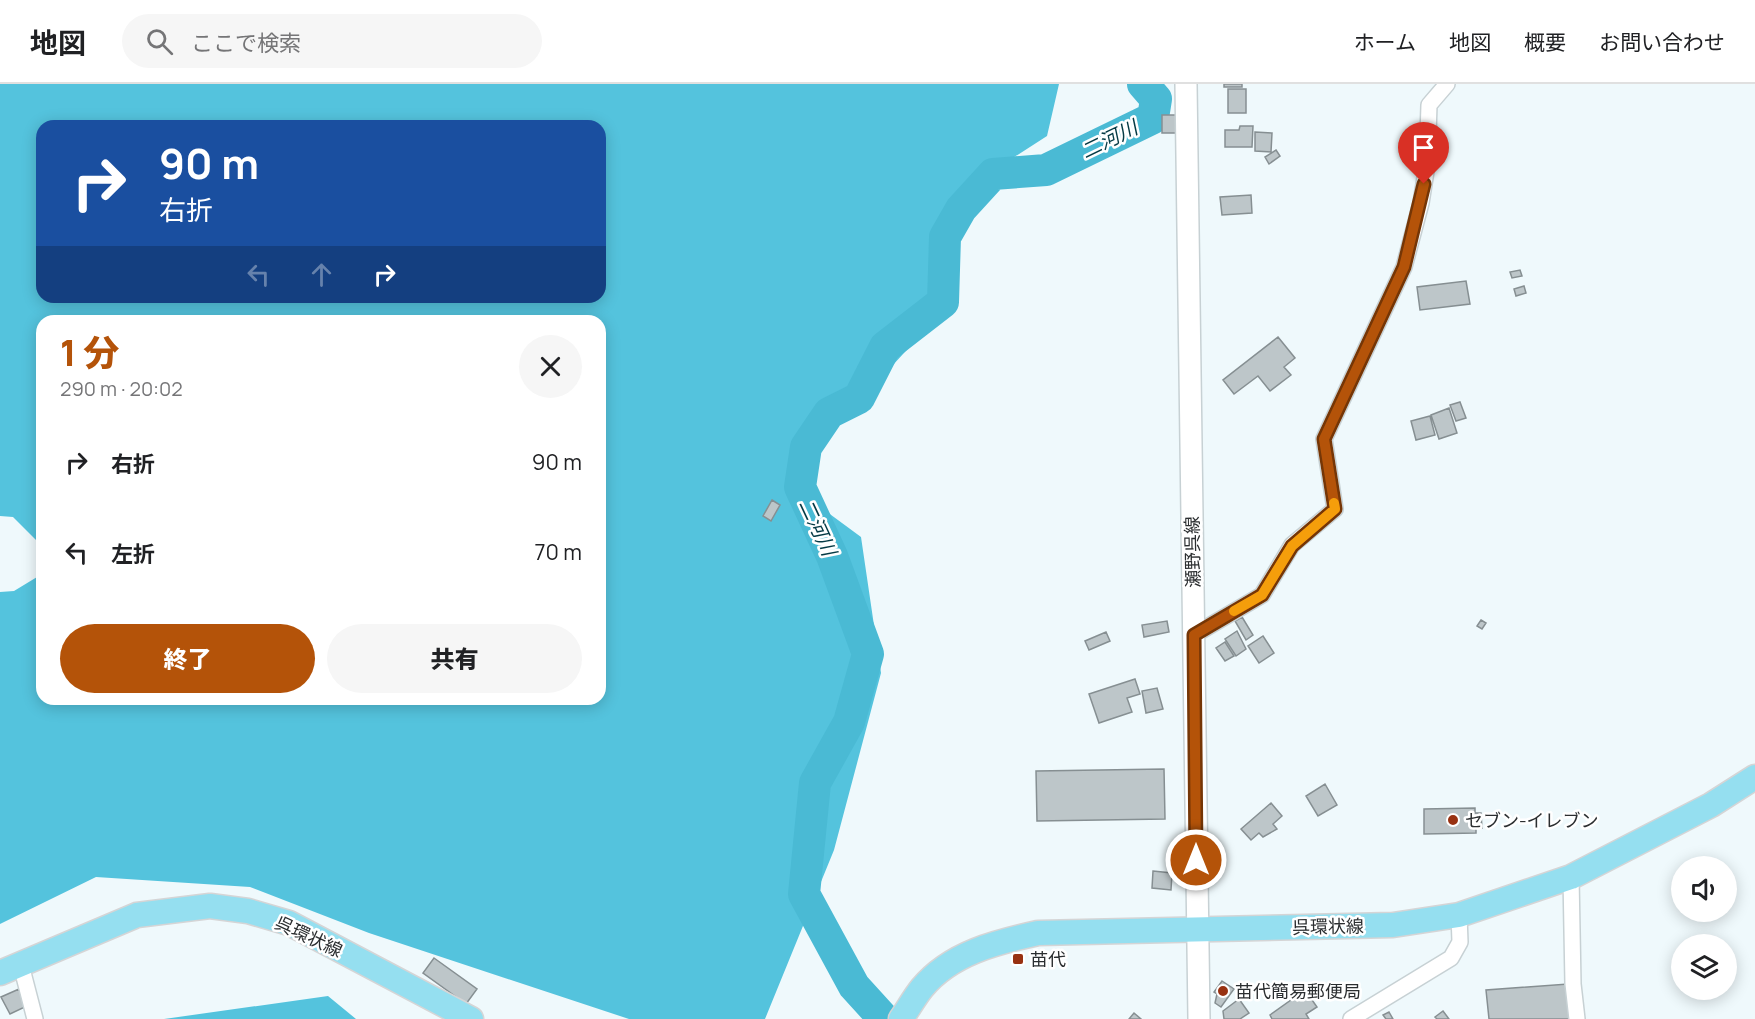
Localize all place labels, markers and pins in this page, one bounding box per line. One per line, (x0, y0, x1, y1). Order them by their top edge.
pin (1398, 122, 1449, 184)
place label: セブン-イレブン (1465, 808, 1599, 832)
marker: セブン-イレブン (1446, 813, 1460, 827)
place label: 苗代 (1030, 947, 1066, 971)
marker: 苗代 (1011, 952, 1025, 966)
place label: 苗代簡易郵便局 (1235, 979, 1361, 1003)
marker: 苗代簡易郵便局 (1216, 984, 1230, 998)

